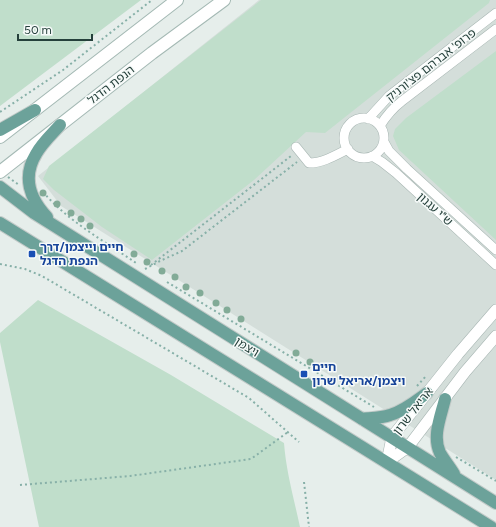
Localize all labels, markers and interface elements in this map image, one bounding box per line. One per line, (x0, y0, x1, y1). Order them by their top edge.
scale bar (18, 16, 92, 42)
text: 50 m (24, 23, 52, 37)
street label: פרופ' אברהם פצ'ורניק (383, 26, 479, 104)
street label: הנפת הדגל (85, 63, 137, 107)
street label: ש"י עגנון (414, 189, 456, 229)
place label: חיים וייצמן/דרך הנפת הדגל (40, 240, 124, 268)
marker: חיים וייצמן/דרך הנפת הדגל (27, 249, 37, 259)
street label: ויצמן (232, 334, 262, 360)
place label: חיים ויצמן/אריאל שרון (312, 360, 405, 388)
marker: חיים ויצמן/אריאל שרון (299, 369, 309, 379)
street label: אריאל שרון (390, 384, 436, 438)

